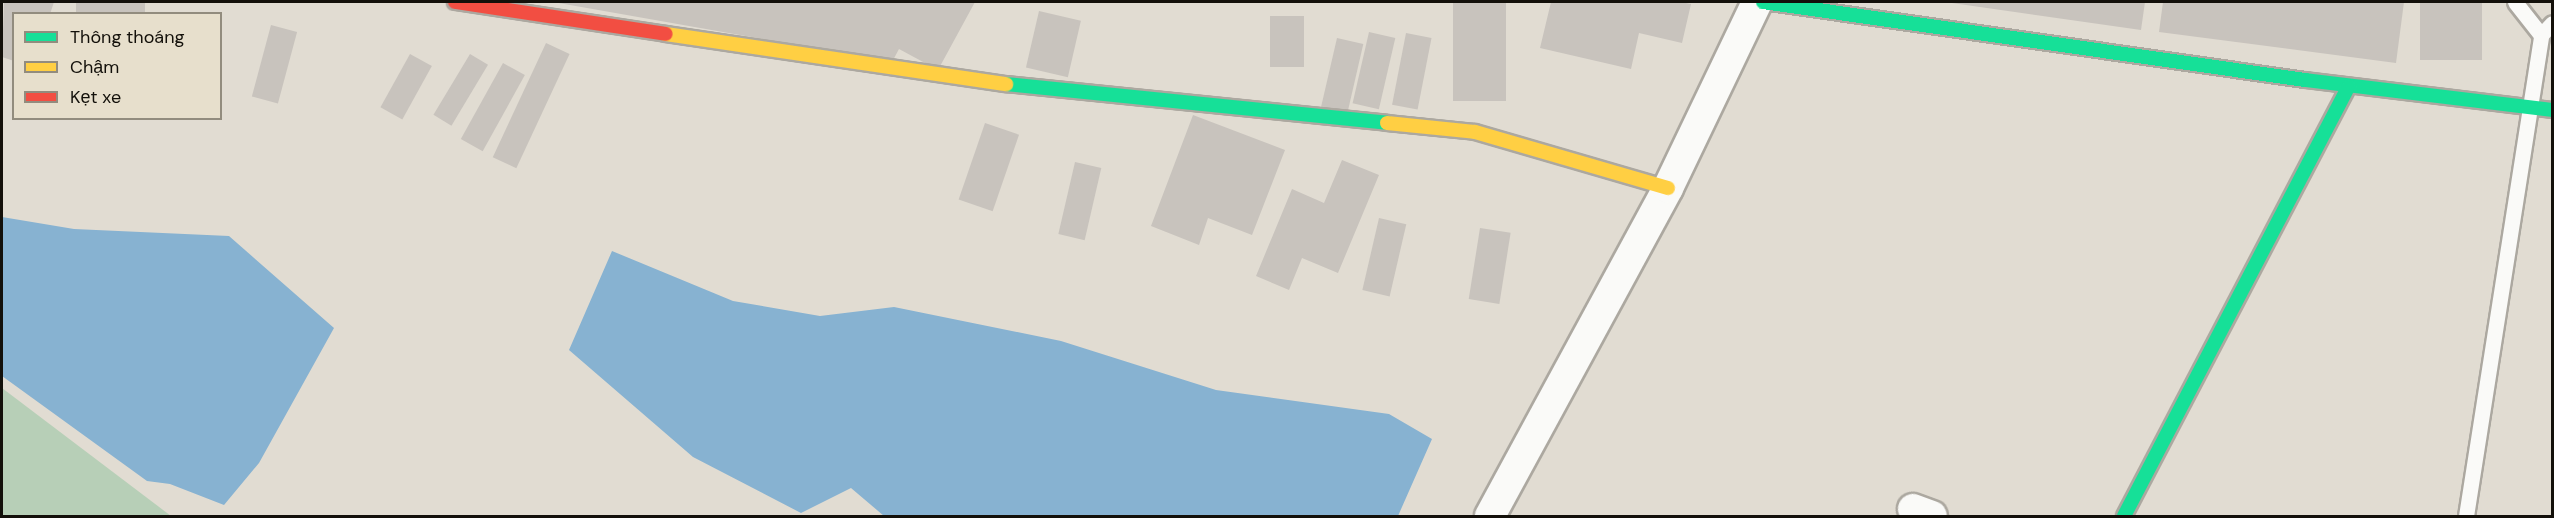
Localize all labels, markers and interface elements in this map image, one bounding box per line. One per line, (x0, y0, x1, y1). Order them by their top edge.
legend (12, 12, 222, 120)
text: Thông thoáng (70, 25, 185, 49)
text: Chậm (70, 55, 119, 79)
text: Kẹt xe (70, 85, 121, 109)

